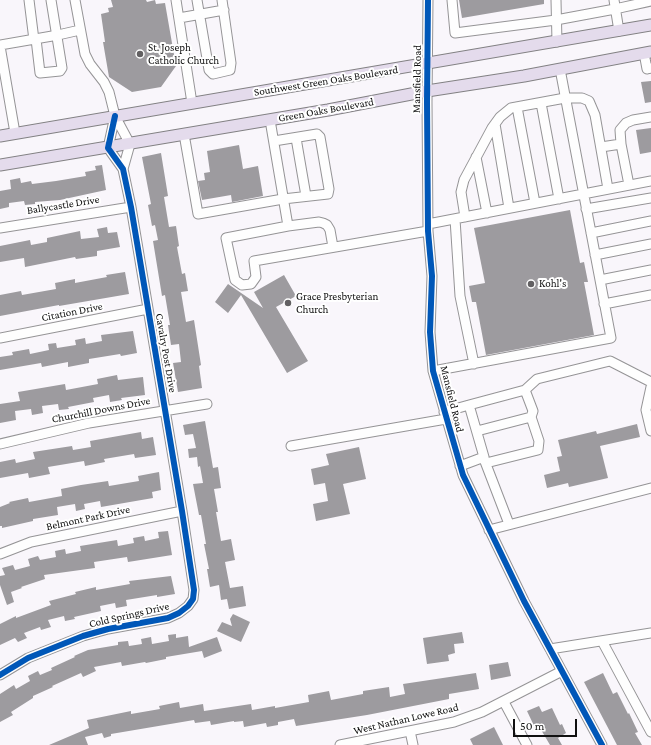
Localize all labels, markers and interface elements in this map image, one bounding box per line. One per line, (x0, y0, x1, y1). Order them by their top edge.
place label: St. Joseph Catholic Church (148, 41, 219, 67)
street label: Mansfield Road (410, 45, 424, 113)
marker: St. Joseph Catholic Church (135, 49, 145, 59)
street label: Southwest Green Oaks Boulevard (253, 63, 399, 99)
street label: Green Oaks Boulevard (277, 95, 375, 125)
street label: Ballycastle Drive (26, 193, 100, 217)
place label: Kohl's (539, 277, 566, 291)
marker: Kohl's (526, 279, 536, 289)
place label: Grace Presbyterian Church (296, 290, 378, 316)
marker: Grace Presbyterian Church (283, 298, 293, 308)
street label: Citation Drive (40, 300, 104, 324)
street label: Cavalry Post Drive (153, 312, 179, 394)
street label: Mansfield Road (437, 364, 467, 434)
street label: Churchill Downs Drive (51, 394, 151, 426)
street label: Belmont Park Drive (45, 503, 131, 533)
street label: Cold Springs Drive (88, 599, 170, 631)
street label: West Nathan Lowe Road (352, 700, 460, 738)
scale bar (515, 711, 579, 737)
text: 50 m (520, 719, 544, 733)

